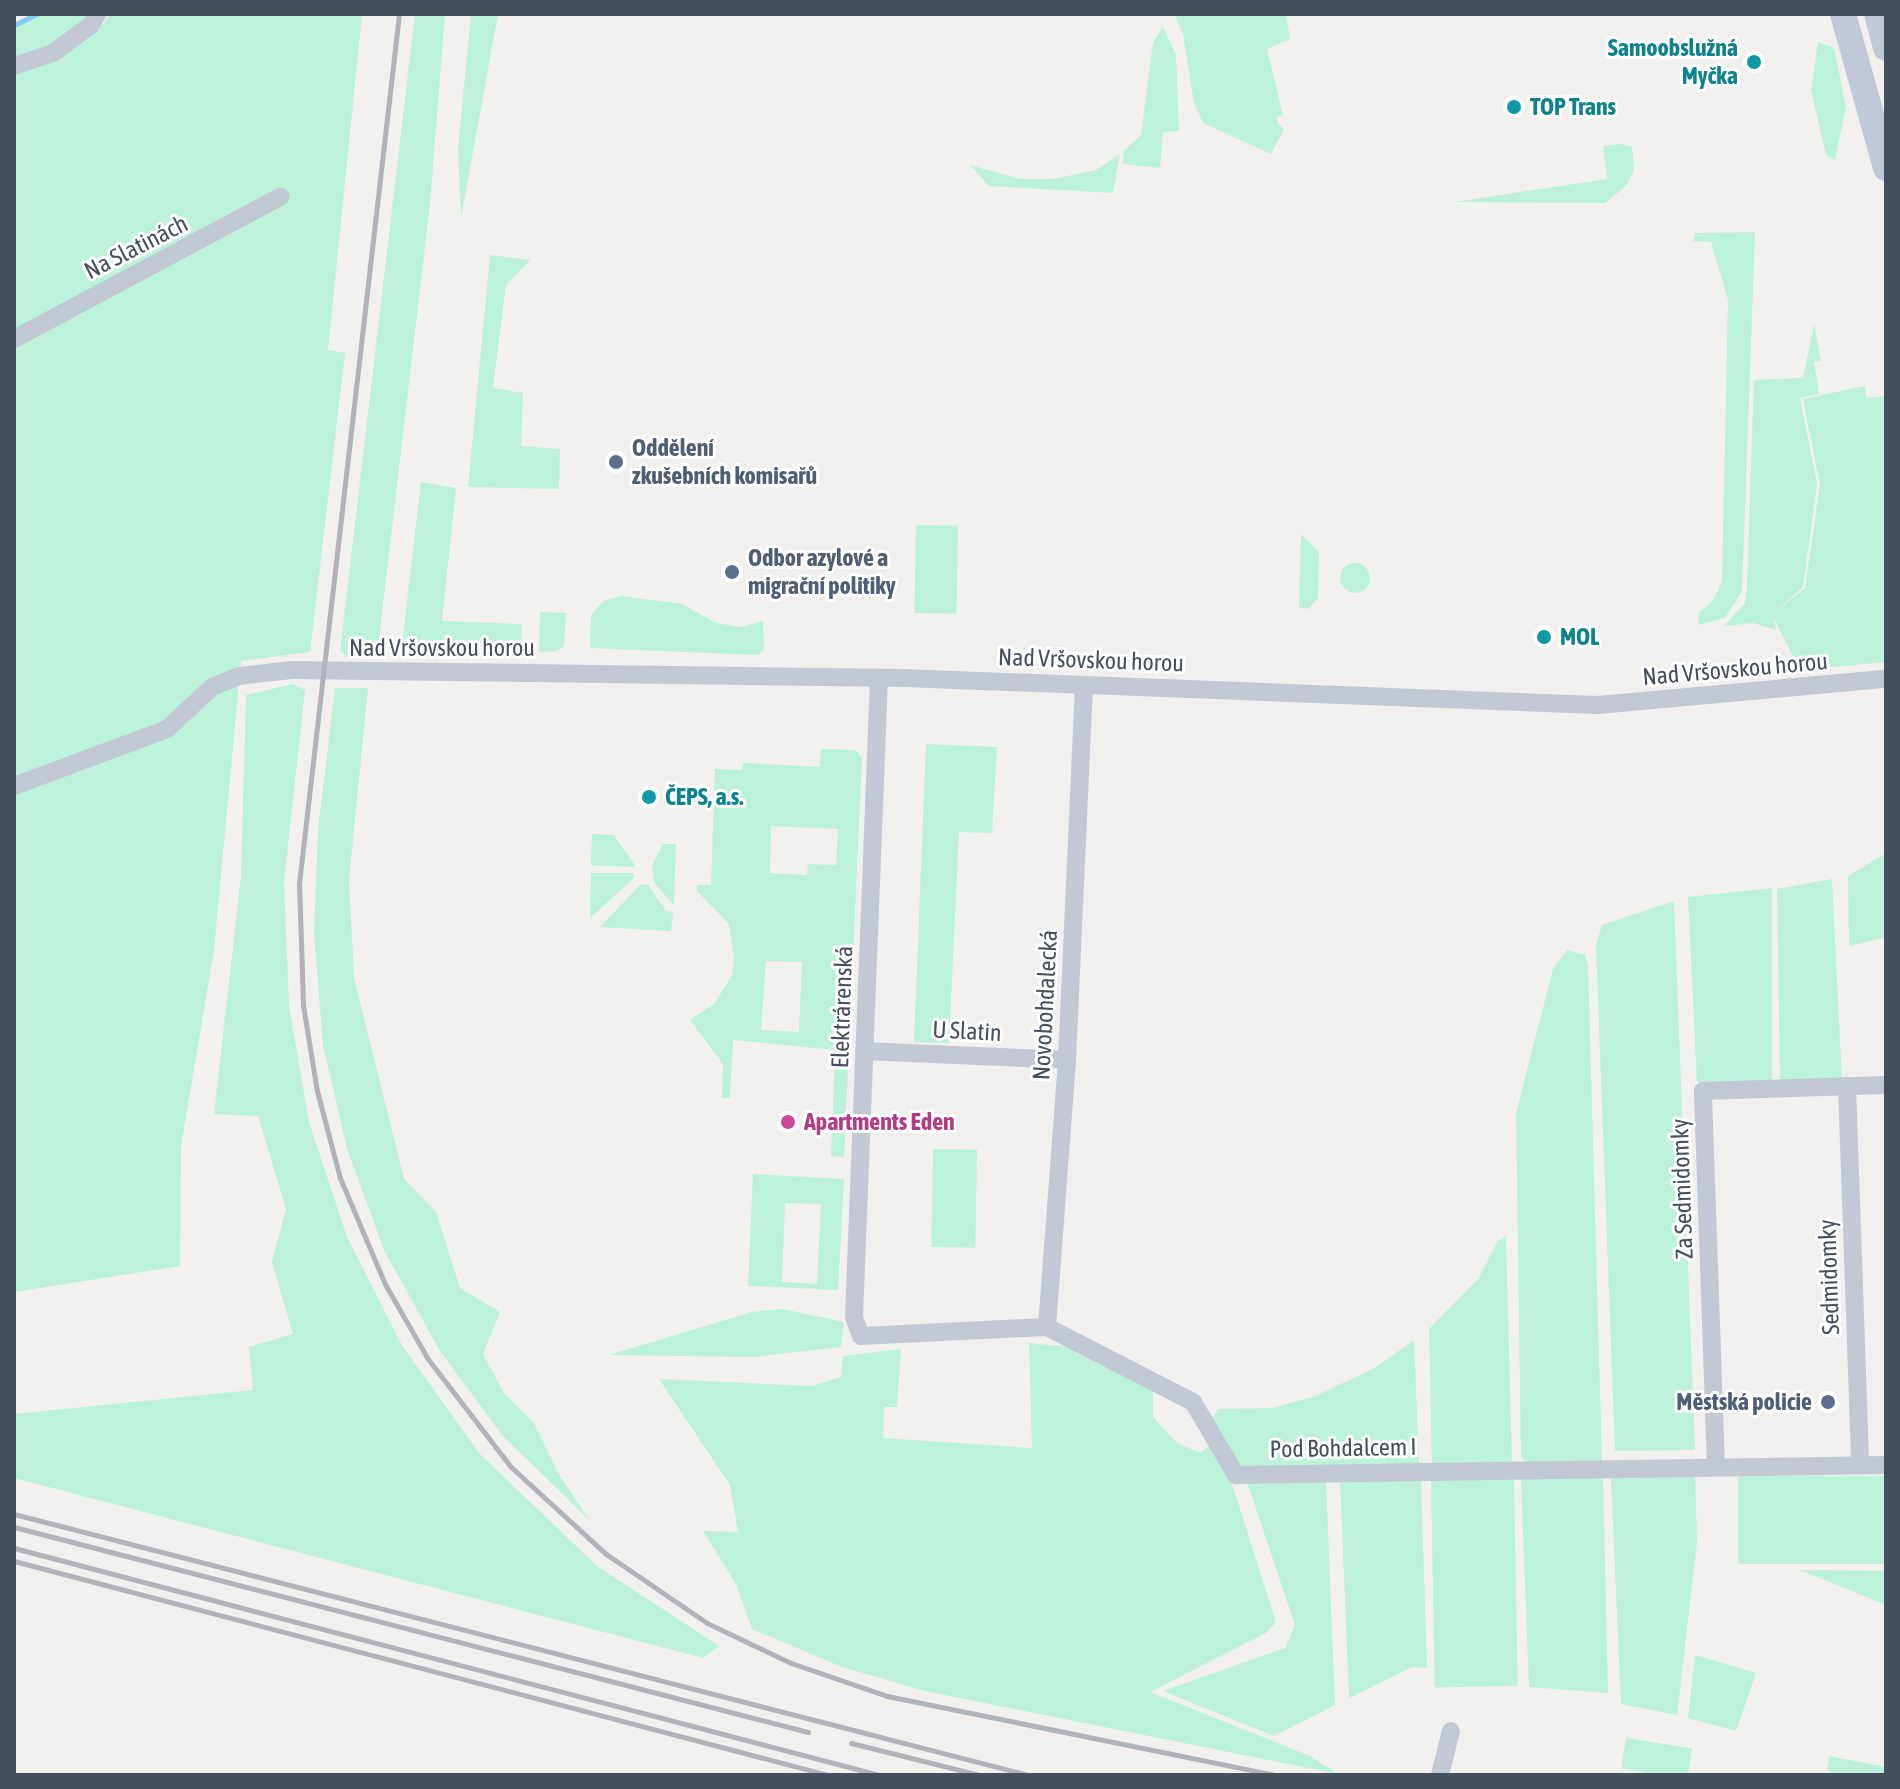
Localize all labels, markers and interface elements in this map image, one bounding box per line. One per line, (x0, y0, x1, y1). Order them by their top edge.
place label: Samoobslužná Myčka (1608, 34, 1738, 90)
marker: Samoobslužná Myčka (1745, 53, 1763, 71)
place label: TOP Trans (1530, 93, 1616, 121)
marker: TOP Trans (1505, 98, 1523, 116)
street label: Na Slatinách (80, 209, 192, 285)
place label: Oddělení zkušebních komisařů (632, 434, 817, 490)
marker: Oddělení zkušebních komisařů (607, 453, 625, 471)
place label: Odbor azylové a migrační politiky (748, 544, 896, 600)
marker: Odbor azylové a migrační politiky (723, 563, 741, 581)
place label: MOL (1560, 623, 1599, 651)
marker: MOL (1535, 628, 1553, 646)
street label: Nad Vršovskou horou (349, 634, 535, 662)
street label: Nad Vršovskou horou (998, 642, 1184, 678)
street label: Nad Vršovskou horou (1641, 647, 1829, 691)
place label: ČEPS, a.s. (665, 783, 744, 811)
marker: ČEPS, a.s. (640, 788, 658, 806)
street label: Novobohdalecká (1027, 929, 1063, 1081)
street label: Elektrárenská (825, 945, 859, 1069)
street label: U Slatin (932, 1015, 1002, 1047)
place label: Apartments Eden (804, 1108, 955, 1136)
marker: Apartments Eden (779, 1113, 797, 1131)
street label: Za Sedmidomky (1665, 1118, 1699, 1260)
street label: Sedmidomky (1813, 1219, 1845, 1335)
place label: Městská policie (1676, 1388, 1812, 1416)
marker: Městská policie (1819, 1393, 1837, 1411)
street label: Pod Bohdalcem I (1269, 1432, 1417, 1464)

